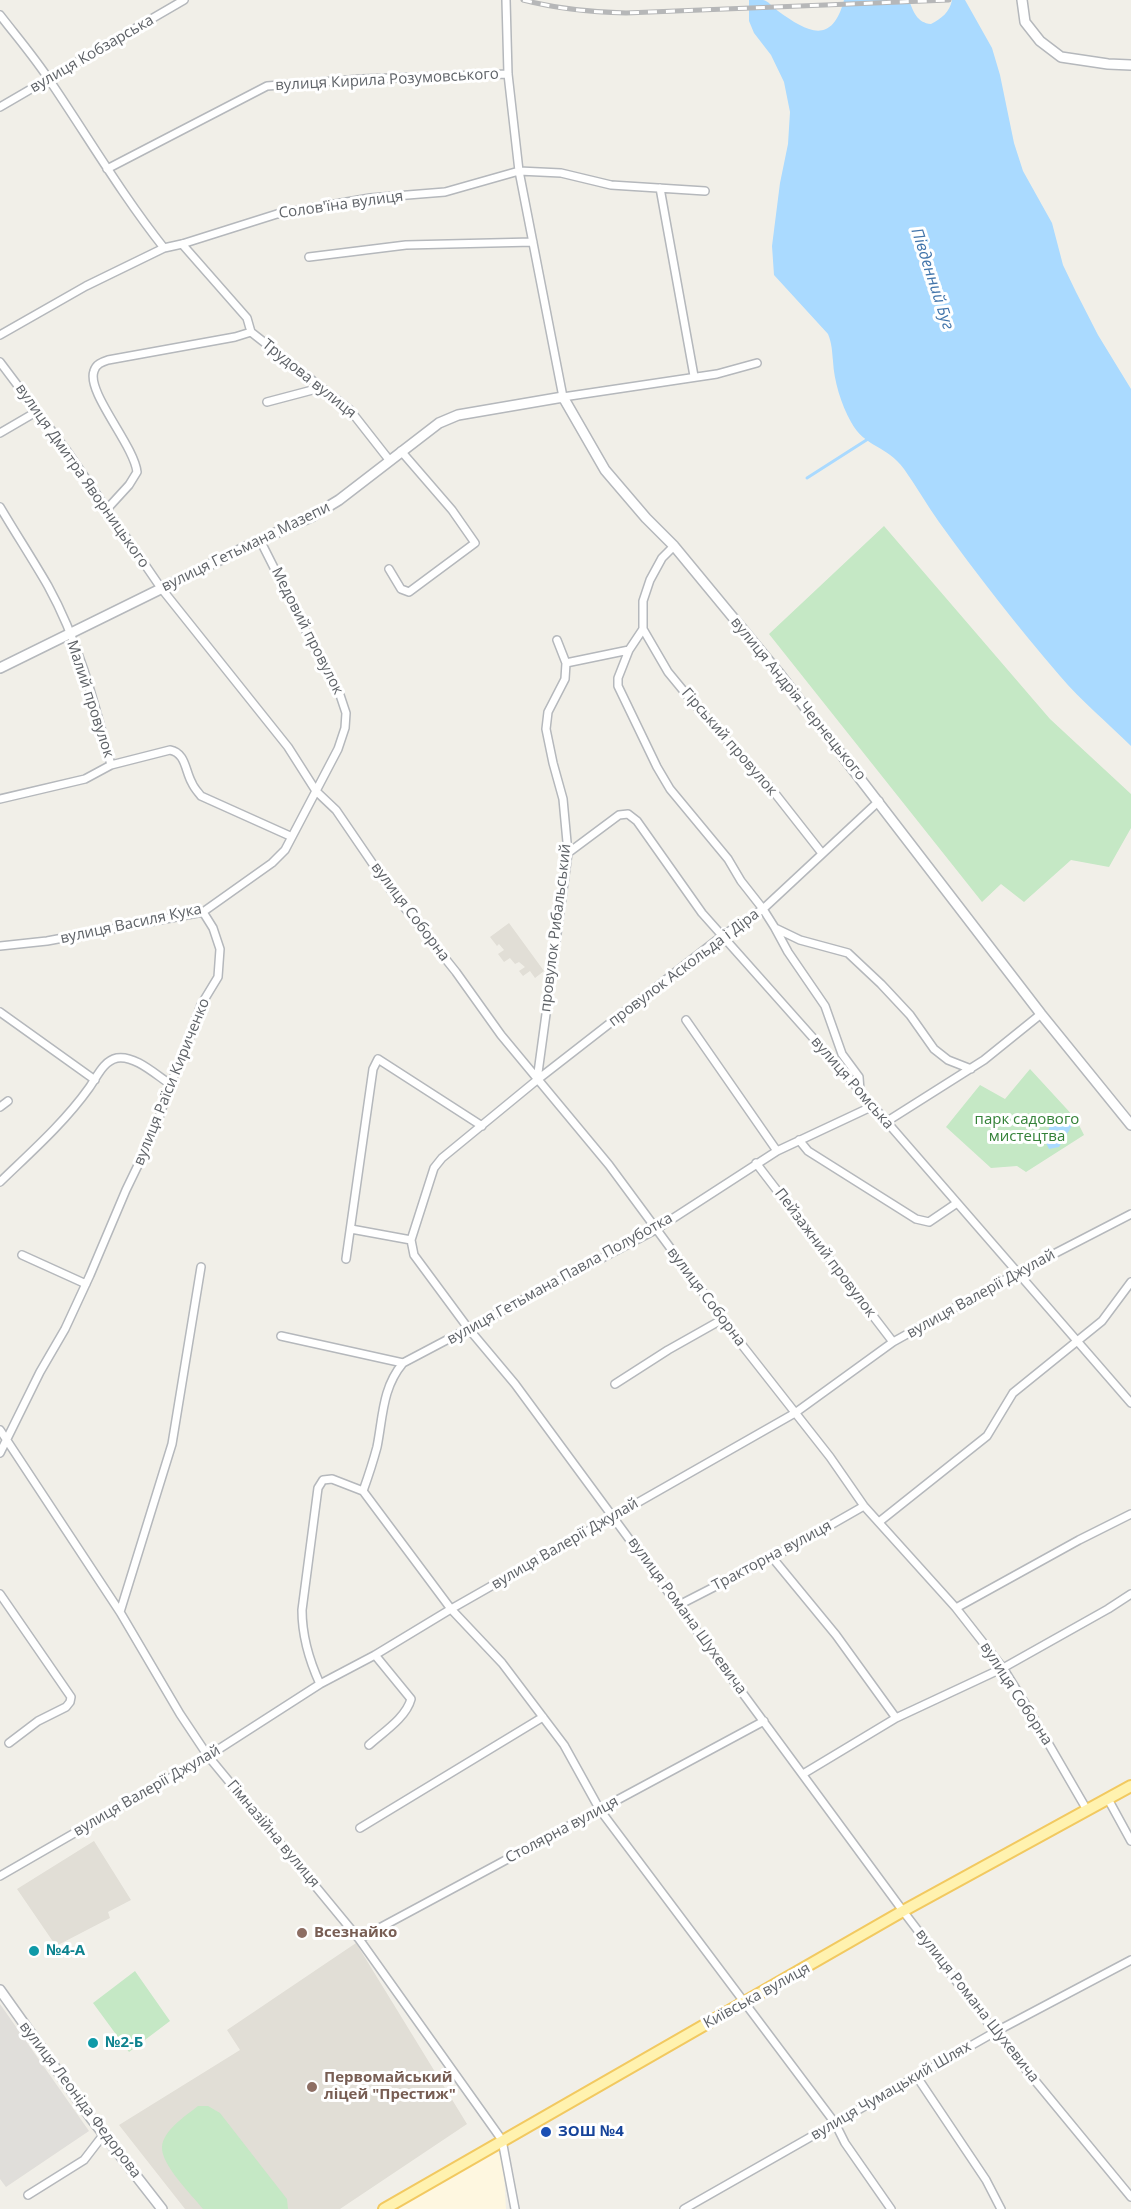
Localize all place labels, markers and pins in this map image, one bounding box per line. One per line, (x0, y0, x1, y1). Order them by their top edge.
place label: Всезнайко (314, 1924, 397, 1942)
marker: Всезнайко (295, 1926, 309, 1940)
place label: №4-А (46, 1942, 85, 1960)
marker: №4-А (27, 1944, 41, 1958)
place label: №2-Б (105, 2034, 143, 2052)
marker: №2-Б (86, 2036, 100, 2050)
place label: Первомайський ліцей "Престиж" (324, 2069, 456, 2104)
marker: Первомайський ліцей "Престиж" (305, 2080, 319, 2094)
place label: ЗОШ №4 (558, 2123, 624, 2141)
marker: ЗОШ №4 (539, 2125, 553, 2139)

